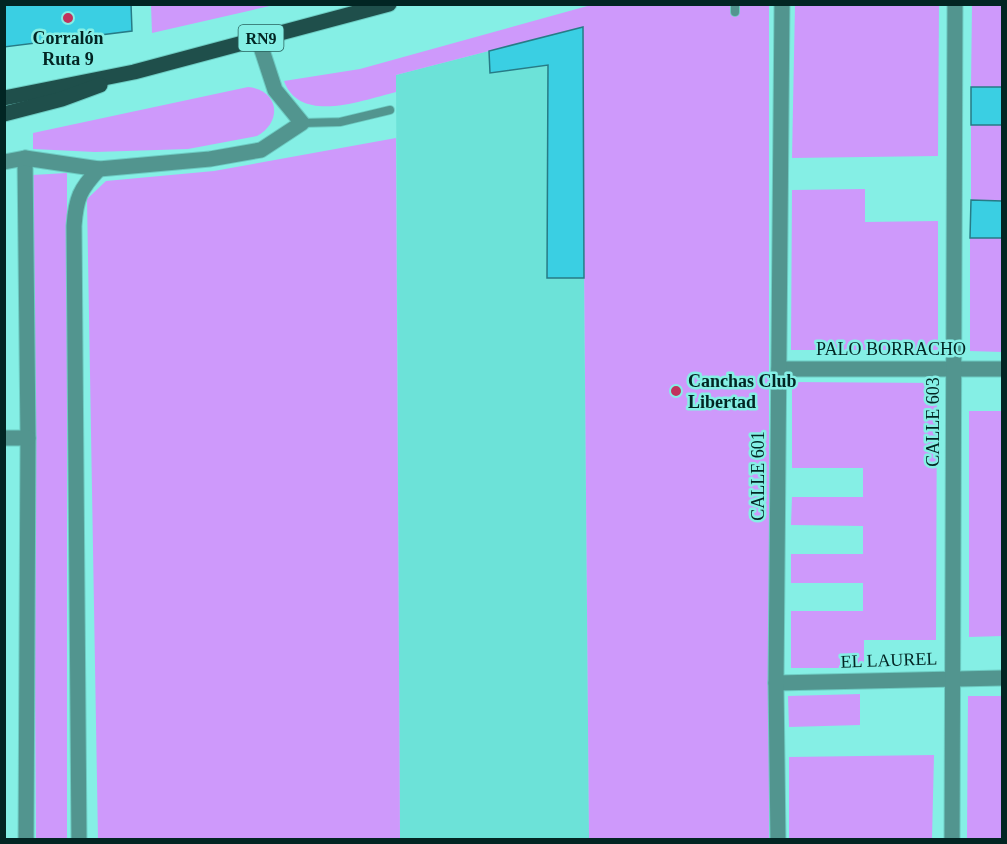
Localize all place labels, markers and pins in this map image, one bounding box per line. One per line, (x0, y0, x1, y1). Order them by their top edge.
marker: Corralón Ruta 9 (61, 11, 75, 25)
place label: Corralón Ruta 9 (33, 28, 104, 69)
place label: Canchas Club Libertad (688, 371, 797, 412)
marker: Canchas Club Libertad (669, 384, 683, 398)

